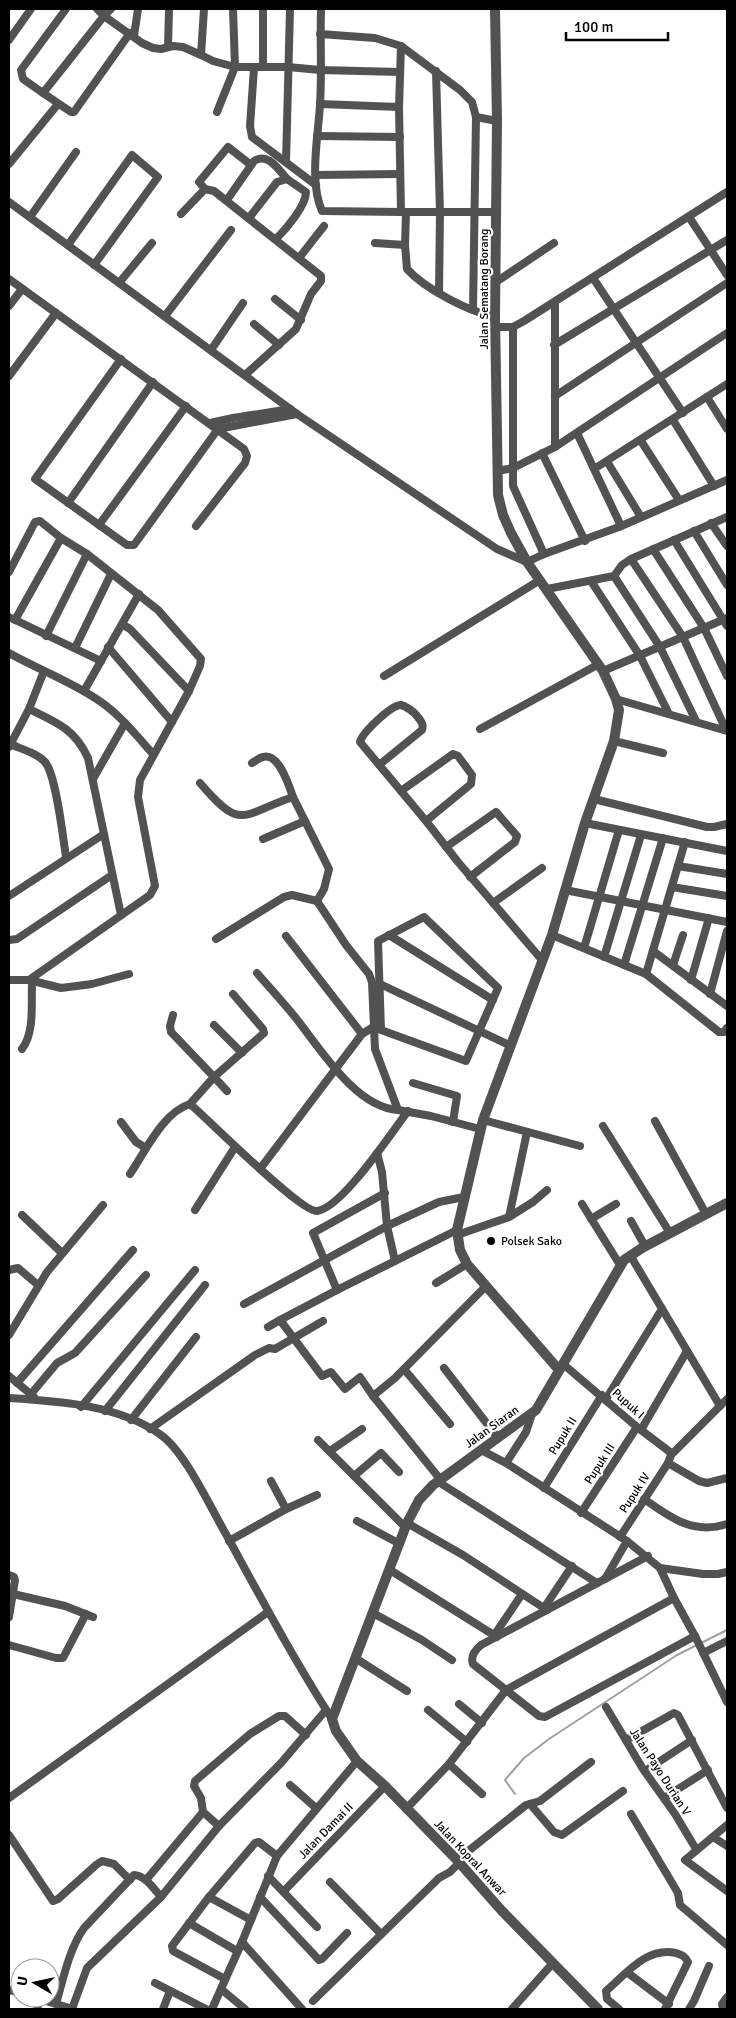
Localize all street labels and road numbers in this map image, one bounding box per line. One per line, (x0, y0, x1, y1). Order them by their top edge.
street label: Jalan Sematang Borang (477, 229, 492, 349)
street label: Pupuk I (609, 1386, 647, 1422)
street label: Jalan Siaran (462, 1402, 522, 1452)
street label: Pupuk II (546, 1414, 580, 1458)
street label: Pupuk III (581, 1441, 619, 1487)
street label: Pupuk IV (616, 1470, 654, 1516)
street label: Jalan Payo Durian V (626, 1725, 694, 1819)
street label: Jalan Damai II (295, 1800, 357, 1862)
street label: Jalan Kopral Anwar (431, 1817, 510, 1900)

